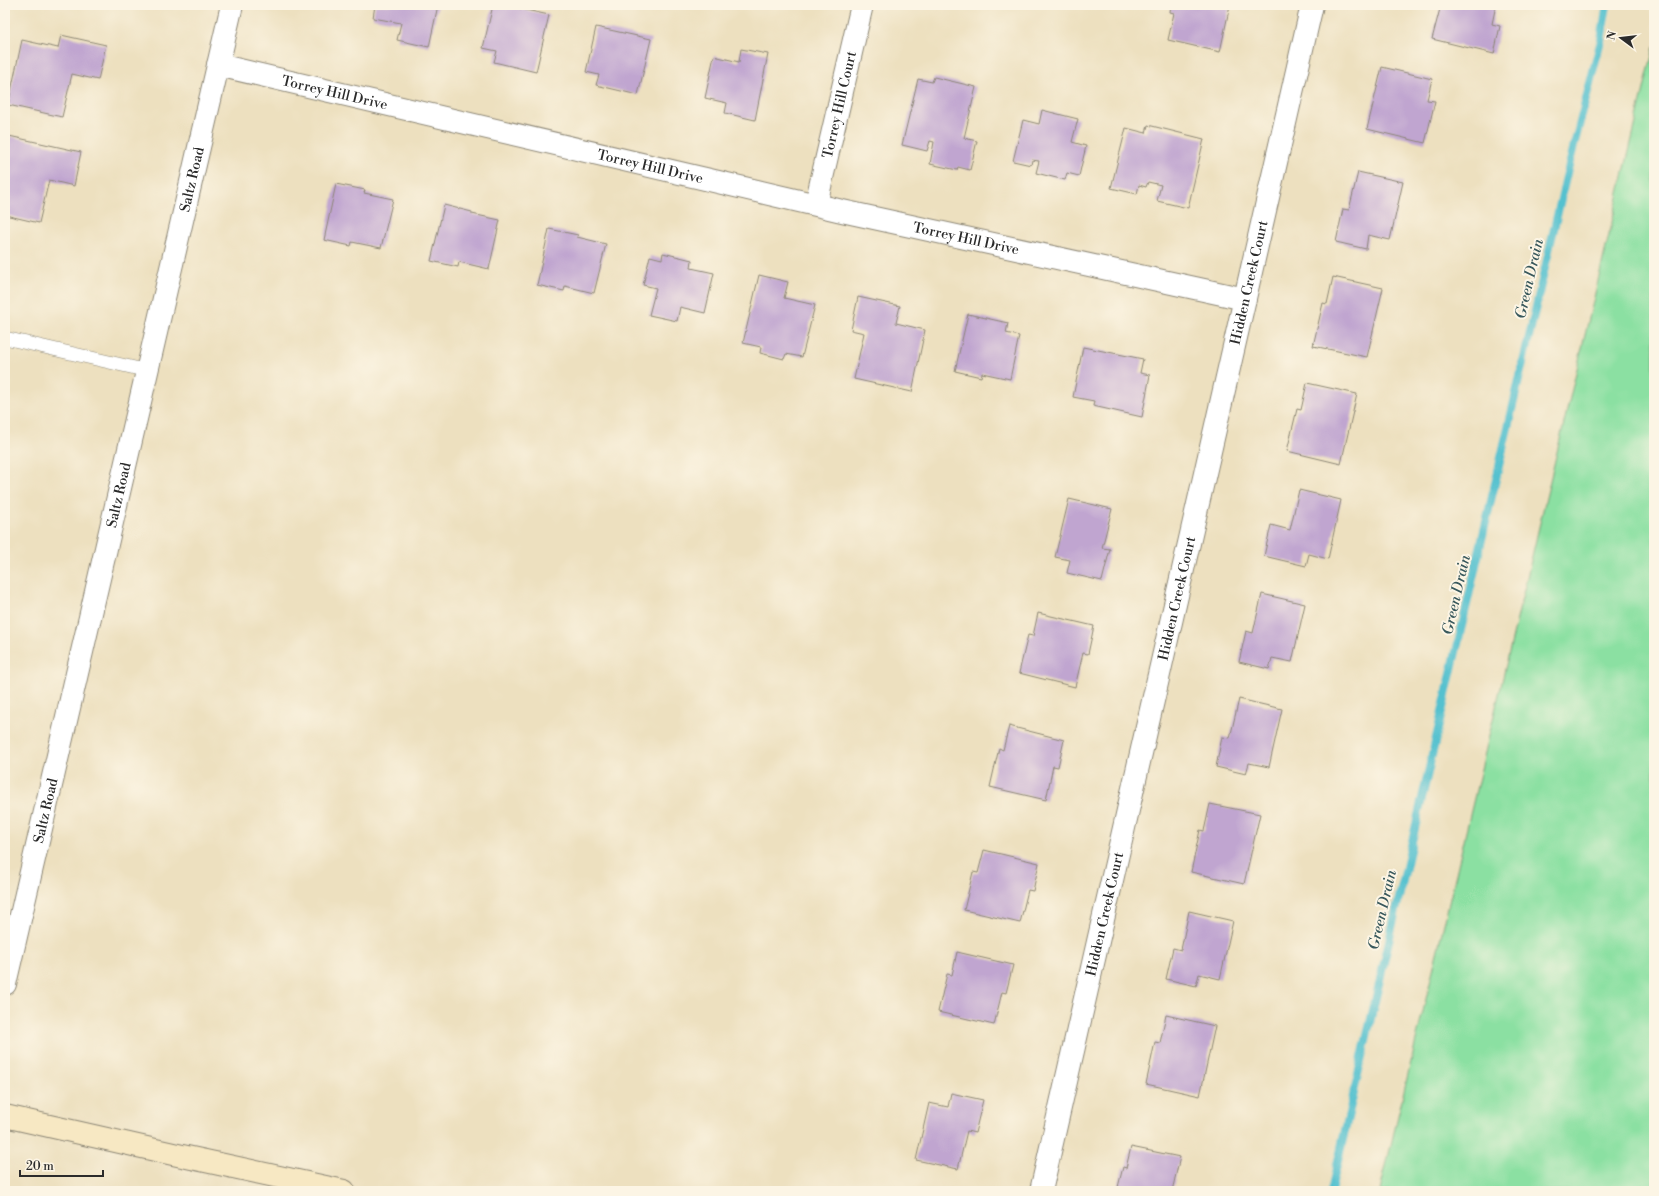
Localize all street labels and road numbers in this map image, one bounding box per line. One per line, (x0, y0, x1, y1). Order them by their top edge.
street label: Torrey Hill Court (819, 49, 861, 160)
street label: Torrey Hill Drive (280, 72, 389, 114)
street label: Saltz Road (176, 145, 209, 214)
street label: Torrey Hill Drive (595, 146, 705, 188)
street label: Torrey Hill Drive (911, 219, 1021, 259)
street label: Hidden Creek Court (1227, 219, 1273, 347)
street label: Saltz Road (103, 461, 136, 530)
street label: Hidden Creek Court (1155, 535, 1200, 662)
street label: Saltz Road (30, 776, 62, 845)
street label: Hidden Creek Court (1082, 850, 1128, 978)

